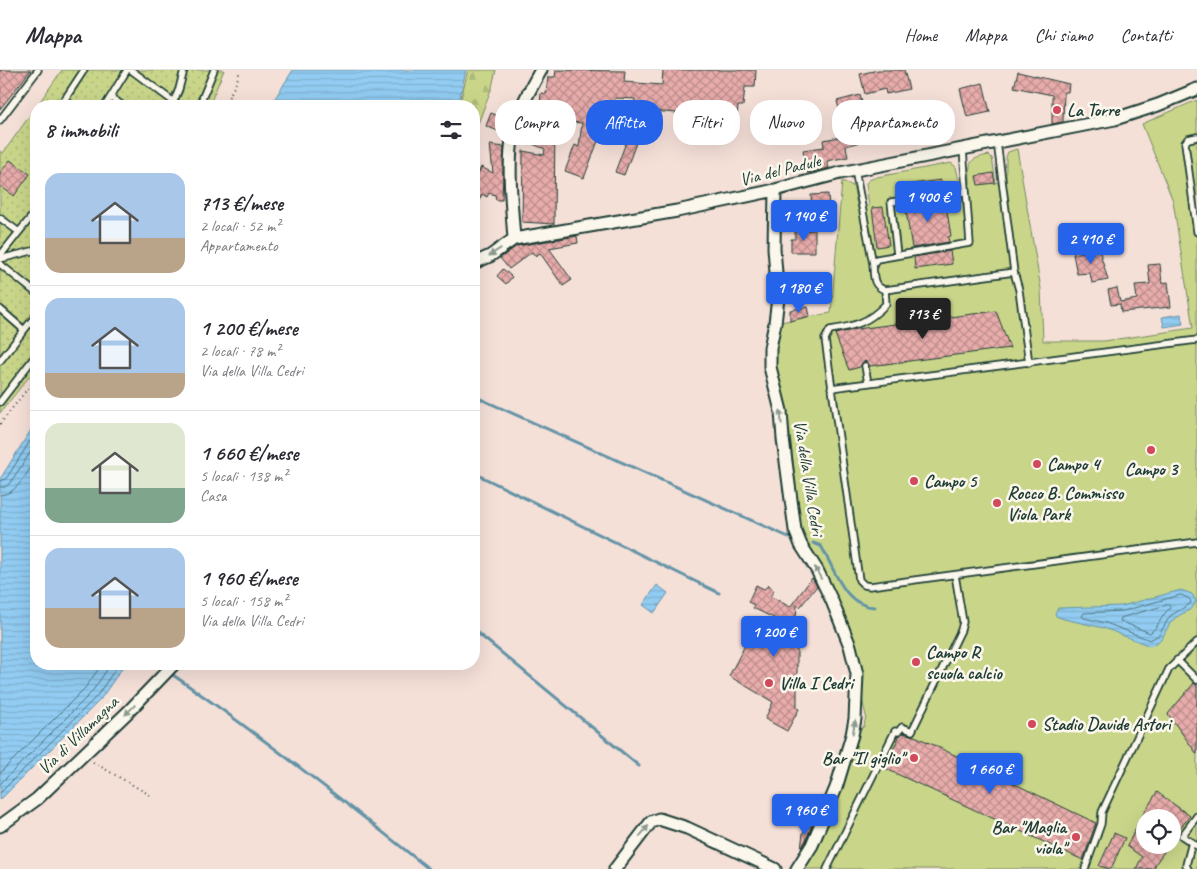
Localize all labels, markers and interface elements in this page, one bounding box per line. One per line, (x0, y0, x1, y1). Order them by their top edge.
text: Mappa (25, 20, 81, 50)
text: Home (905, 24, 937, 46)
text: Mappa (965, 24, 1007, 46)
text: Chi siamo (1035, 24, 1093, 46)
text: Contatti (1121, 24, 1172, 46)
place label: La Torre (1067, 99, 1121, 121)
chip: Compra (495, 100, 576, 145)
chip: Affitta (586, 100, 663, 145)
chip: Filtri (673, 100, 740, 145)
chip: Nuovo (750, 100, 822, 145)
chip: Appartamento (832, 100, 955, 145)
marker: La Torre (1051, 104, 1063, 116)
icon: filters (437, 116, 465, 144)
text: 8 immobili (45, 117, 117, 143)
street label: Via del Padule (737, 149, 824, 191)
pin: 1 400 € (882, 180, 974, 223)
text: 1 400 € (906, 187, 950, 207)
text: 713 €/mese (200, 190, 283, 216)
icon: home (85, 193, 145, 253)
pin: 1 140 € (758, 200, 850, 242)
text: 1 140 € (782, 206, 826, 226)
text: 2 locali · 52 m² (200, 216, 280, 236)
pin: 2 410 € (1045, 222, 1137, 265)
text: 2 410 € (1069, 229, 1113, 249)
text: Appartamento (200, 236, 278, 256)
one-way arrow (488, 248, 501, 257)
pin: 1 180 € (753, 272, 845, 314)
text: 1 180 € (777, 278, 821, 298)
pin: 713 € (888, 298, 958, 340)
text: 713 € (907, 304, 939, 324)
text: 1 200 €/mese (200, 315, 298, 341)
icon: home (85, 318, 145, 378)
text: 2 locali · 78 m² (200, 341, 280, 361)
text: Via della Villa Cedri (200, 361, 304, 381)
one-way arrow (777, 409, 785, 425)
street label: Via della Villa Cedri (789, 419, 829, 540)
text: 1 660 €/mese (200, 440, 299, 466)
icon: home (85, 443, 145, 503)
marker: Campo 3 (1145, 444, 1157, 456)
place label: Campo 4 (1047, 453, 1102, 475)
marker: Campo 4 (1031, 458, 1043, 470)
place label: Campo 3 (1125, 458, 1179, 480)
text: 5 locali · 138 m² (200, 466, 287, 486)
place label: Campo 5 (924, 470, 979, 492)
marker: Campo 5 (908, 475, 920, 487)
place label: Rocco B. Commisso Viola Park (1007, 482, 1125, 525)
text: Casa (200, 486, 226, 506)
marker: Rocco B. Commisso Viola Park (991, 497, 1003, 509)
text: 1 960 €/mese (200, 565, 298, 591)
one-way arrow (813, 566, 822, 580)
icon: home (85, 568, 145, 628)
text: 5 locali · 158 m² (200, 591, 287, 611)
text: Via della Villa Cedri (200, 611, 304, 631)
pin: 1 200 € (728, 616, 820, 658)
text: 1 200 € (752, 622, 796, 642)
place label: Campo R scuola calcio (926, 641, 1003, 684)
marker: Campo R scuola calcio (910, 656, 922, 668)
place label: Villa I Cedri (779, 672, 856, 694)
marker: Villa I Cedri (763, 677, 775, 689)
street label: Via di Villamagna (33, 690, 124, 779)
one-way arrow (124, 703, 136, 715)
place label: Stadio Davide Astori (1042, 713, 1173, 735)
marker: Stadio Davide Astori (1026, 718, 1038, 730)
one-way arrow (850, 719, 858, 735)
place label: Bar "Il giglio" (822, 747, 908, 769)
marker: Bar "Il giglio" (908, 752, 920, 764)
pin: 1 660 € (944, 752, 1036, 795)
text: 1 660 € (968, 759, 1012, 779)
pin: 1 960 € (759, 794, 851, 836)
text: 1 960 € (783, 800, 827, 820)
map controls (1136, 809, 1181, 854)
button: locate (1136, 809, 1181, 854)
place label: Bar "Maglia viola" (991, 816, 1070, 859)
one-way arrow (639, 824, 650, 837)
marker: Bar "Maglia viola" (1070, 831, 1082, 843)

